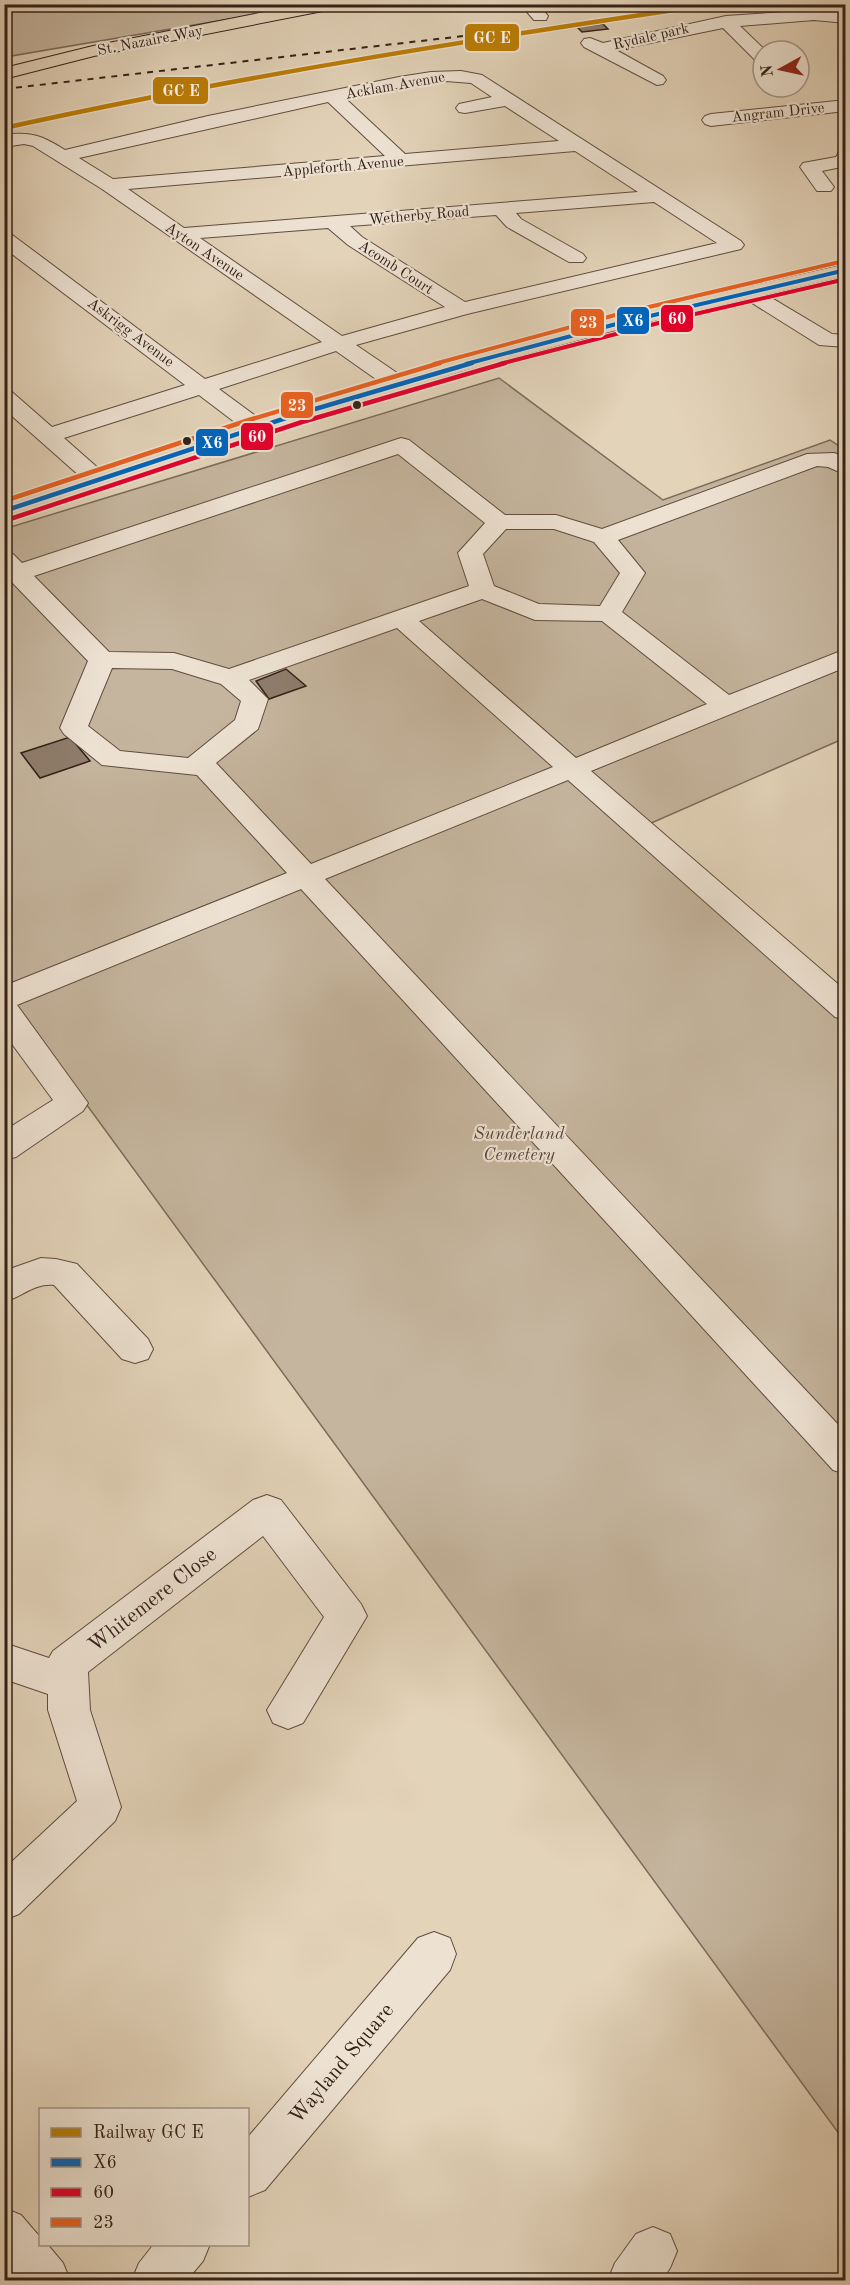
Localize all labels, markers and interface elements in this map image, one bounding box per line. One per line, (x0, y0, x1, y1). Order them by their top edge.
street label: Rydale park (612, 21, 691, 53)
line badge: GC E (464, 23, 520, 52)
street label: St. Nazaire Way (96, 24, 204, 59)
text: GC E (473, 31, 511, 47)
north arrow (751, 39, 811, 99)
text: N (759, 63, 777, 78)
street label: Acklam Avenue (344, 70, 446, 103)
line badge: GC E (152, 76, 209, 105)
text: GC E (162, 84, 200, 100)
street label: Angram Drive (731, 101, 825, 126)
street label: Appleforth Avenue (282, 155, 405, 180)
street label: Wetherby Road (368, 205, 470, 228)
street label: Ayton Avenue (162, 220, 246, 284)
street label: Acomb Court (355, 239, 435, 298)
street label: Askrigg Avenue (84, 296, 176, 371)
line badge: 60 (660, 304, 694, 333)
line badge: X6 (616, 306, 650, 335)
line badge: 23 (570, 308, 605, 337)
text: 60 (668, 312, 686, 328)
text: X6 (622, 314, 644, 330)
text: 23 (579, 316, 597, 332)
line badge: 23 (280, 391, 314, 419)
text: 23 (288, 399, 306, 415)
unlabelled marker (351, 399, 363, 411)
line badge: 60 (240, 422, 274, 451)
line badge: X6 (195, 428, 229, 457)
text: 60 (248, 430, 266, 446)
unlabelled marker (181, 435, 193, 447)
text: X6 (201, 436, 223, 452)
park label: Sunderland Cemetery (473, 1125, 565, 1164)
street label: Whitemere Close (85, 1544, 221, 1656)
street label: Wayland Square (286, 2000, 398, 2128)
legend (39, 2108, 249, 2246)
text: Railway GC E (93, 2124, 204, 2142)
text: X6 (93, 2154, 117, 2172)
text: 60 (93, 2184, 114, 2202)
text: 23 (93, 2214, 114, 2232)

